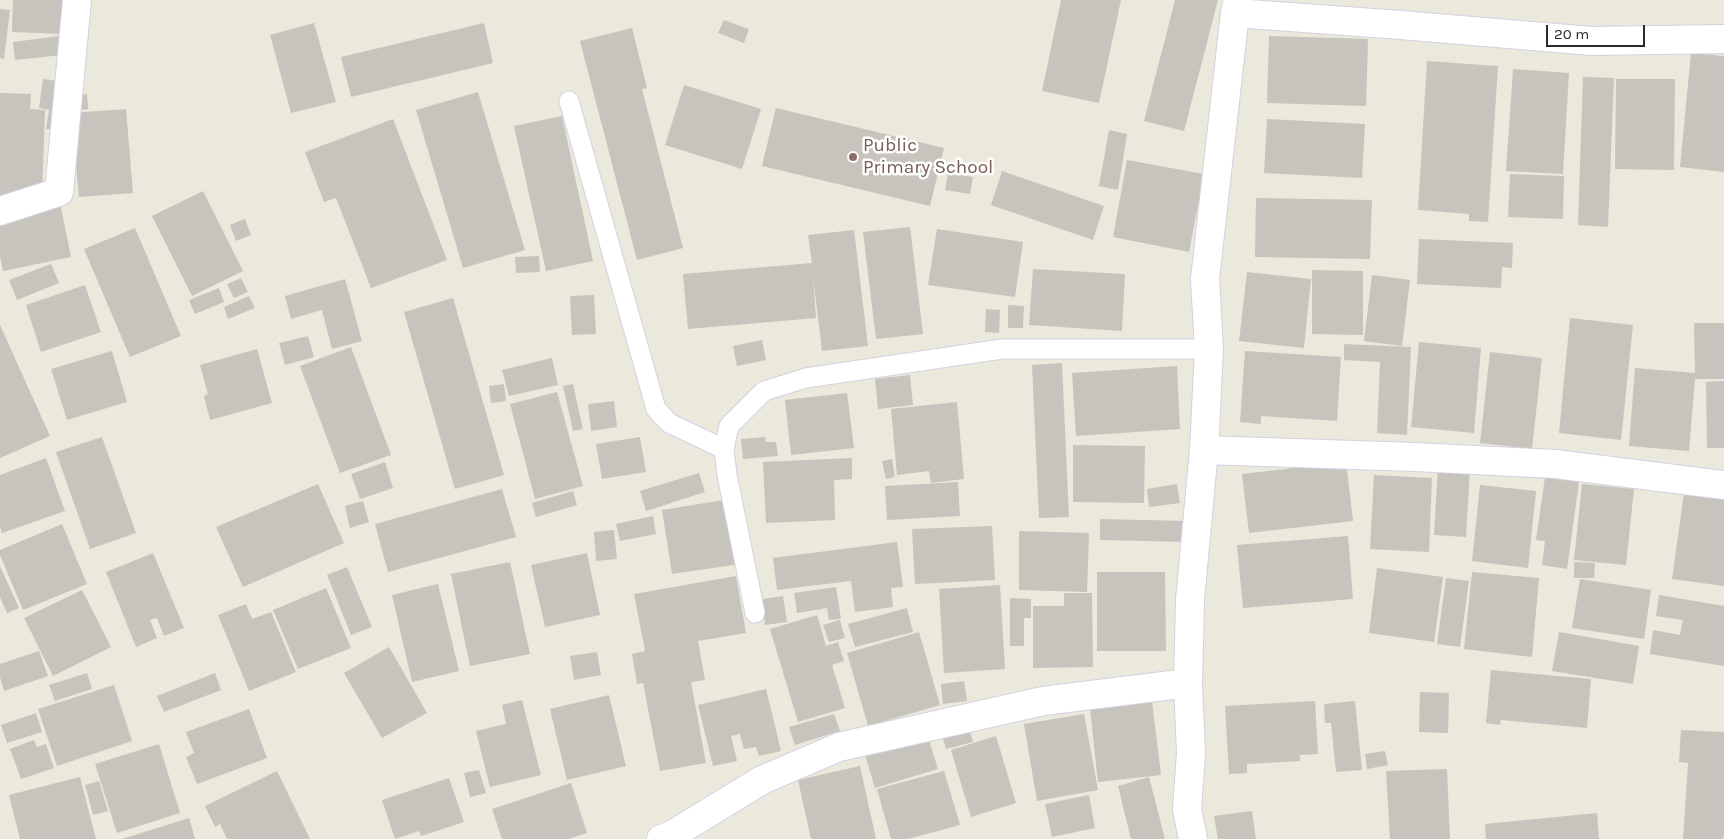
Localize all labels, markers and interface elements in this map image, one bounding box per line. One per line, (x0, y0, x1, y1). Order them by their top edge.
scale bar (1549, 15, 1648, 47)
text: 20 m (1554, 25, 1589, 43)
place label: Public Primary School (863, 135, 993, 179)
marker: Public Primary School (847, 151, 859, 163)

